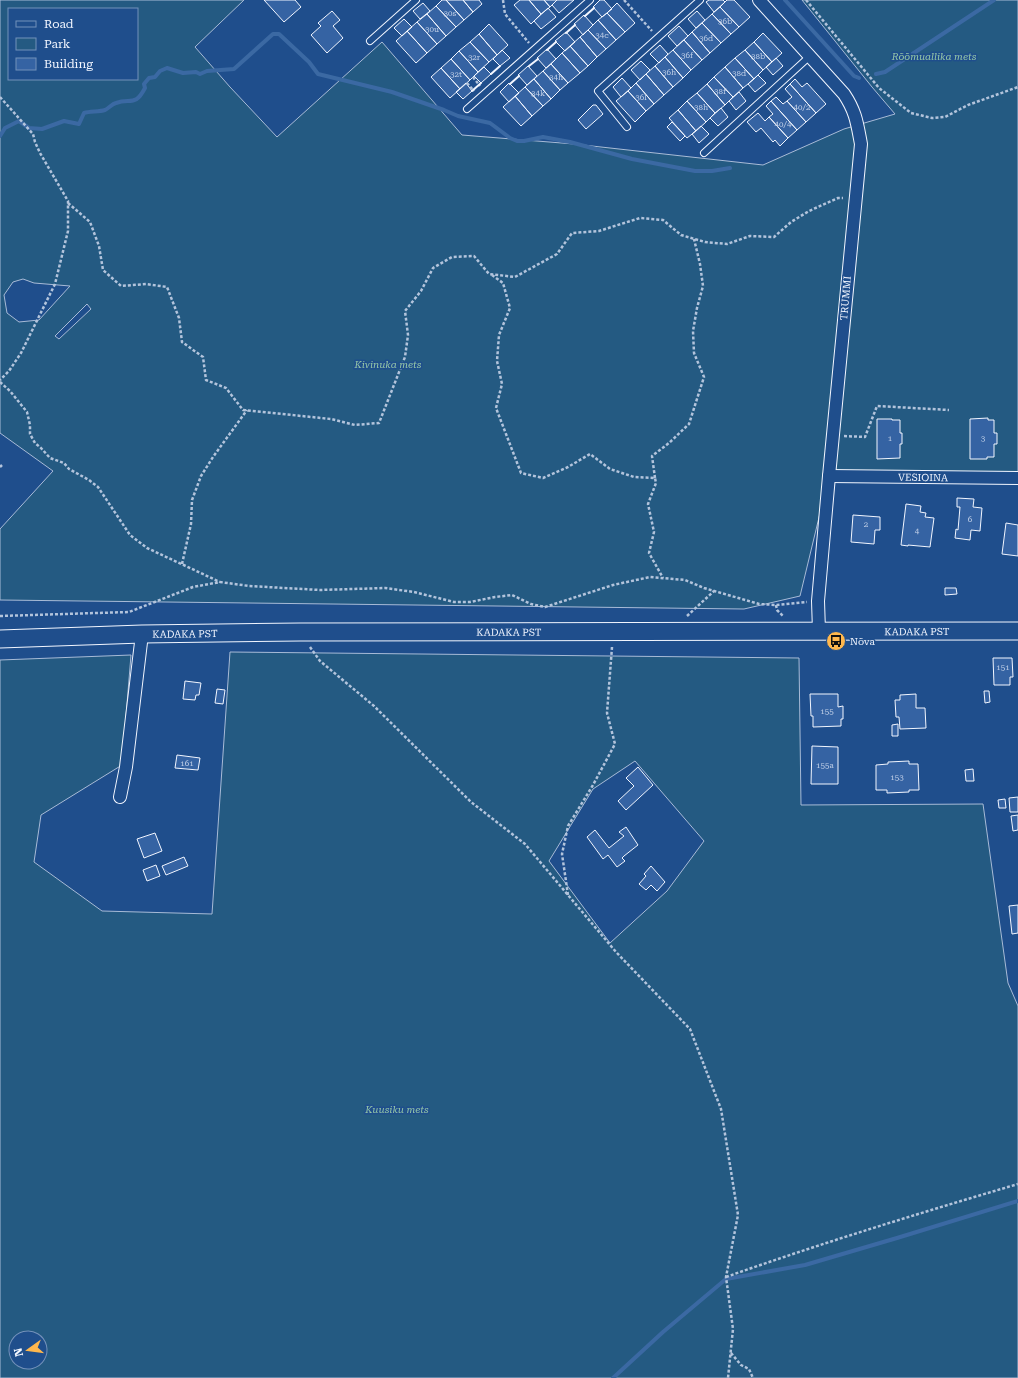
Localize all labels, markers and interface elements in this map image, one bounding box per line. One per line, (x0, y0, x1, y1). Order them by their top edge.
legend (8, 8, 138, 80)
house number: 30s (444, 9, 457, 18)
text: Road (44, 17, 74, 31)
house number: 36b (718, 17, 732, 26)
house number: 30u (425, 25, 439, 34)
house number: 34c (595, 31, 609, 40)
house number: 36d (699, 34, 713, 43)
text: Park (44, 37, 71, 51)
house number: 36f (681, 51, 694, 60)
park label: Rõõmuallika mets (891, 51, 977, 62)
house number: 38b (751, 52, 765, 61)
house number: 32r (468, 53, 481, 62)
text: Building (44, 57, 93, 71)
house number: 36h (662, 68, 676, 77)
house number: 38d (732, 69, 746, 78)
house number: 32t (450, 70, 462, 79)
house number: 34h (549, 73, 563, 82)
house number: 38f (714, 87, 727, 96)
house number: 34k (531, 89, 545, 98)
house number: 36l (635, 93, 647, 102)
house number: 38h (694, 103, 708, 112)
house number: 40/2 (794, 103, 811, 112)
house number: 40/4 (775, 120, 792, 129)
street label: TRUMMI (838, 275, 853, 321)
park label: Kivinuka mets (353, 359, 422, 370)
house number: 1 (888, 434, 893, 443)
house number: 3 (981, 434, 986, 443)
street label: VESIOINA (898, 472, 948, 483)
house number: 6 (968, 515, 973, 524)
house number: 2 (864, 520, 869, 529)
house number: 4 (915, 527, 920, 536)
street label: KADAKA PST (884, 626, 950, 637)
street label: KADAKA PST (476, 627, 542, 638)
street label: KADAKA PST (152, 628, 218, 640)
bus stop icon: Nõva (825, 630, 847, 652)
place label: Nõva (850, 636, 875, 647)
house number: 151 (996, 663, 1010, 672)
house number: 155 (820, 707, 834, 716)
house number: 161 (180, 759, 194, 768)
house number: 155a (816, 761, 835, 770)
house number: 153 (890, 773, 904, 782)
park label: Kuusiku mets (364, 1104, 429, 1115)
north arrow (8, 1330, 48, 1370)
text: N (11, 1346, 26, 1358)

